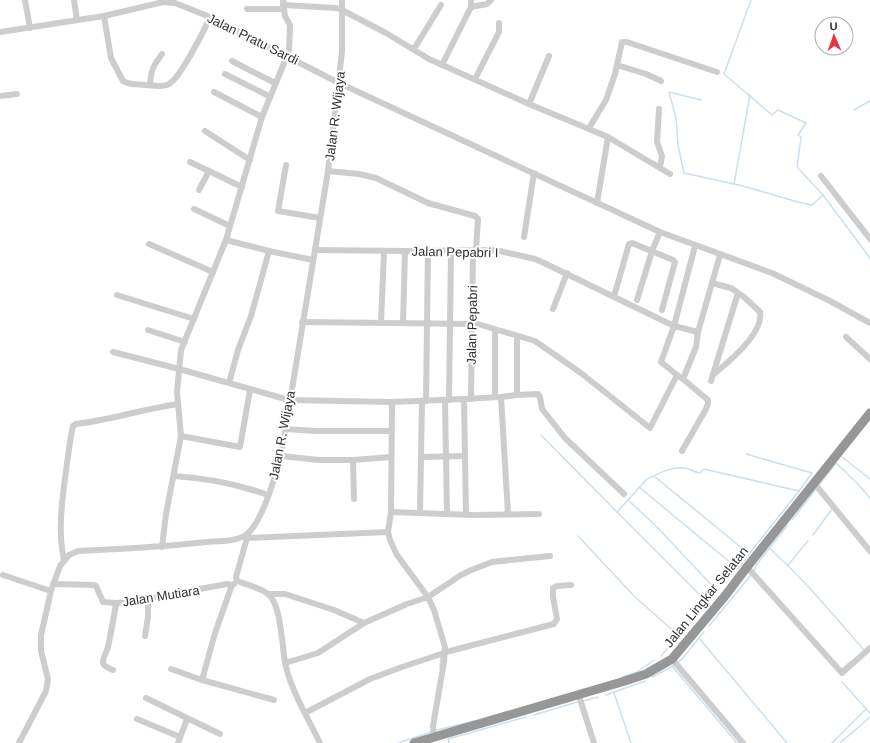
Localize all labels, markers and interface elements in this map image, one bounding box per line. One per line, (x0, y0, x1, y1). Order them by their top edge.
street label: Jalan Pratu Sardi (205, 10, 301, 68)
north arrow (814, 16, 854, 56)
text: U (829, 20, 838, 32)
street label: Jalan R. Wijaya (322, 70, 348, 162)
street label: Jalan Pepabri I (412, 244, 498, 260)
street label: Jalan Pepabri (464, 285, 480, 365)
street label: Jalan R. Wijaya (266, 388, 298, 481)
street label: Jalan Lingkar Selatan (661, 544, 751, 650)
street label: Jalan Mutiara (121, 582, 201, 610)

